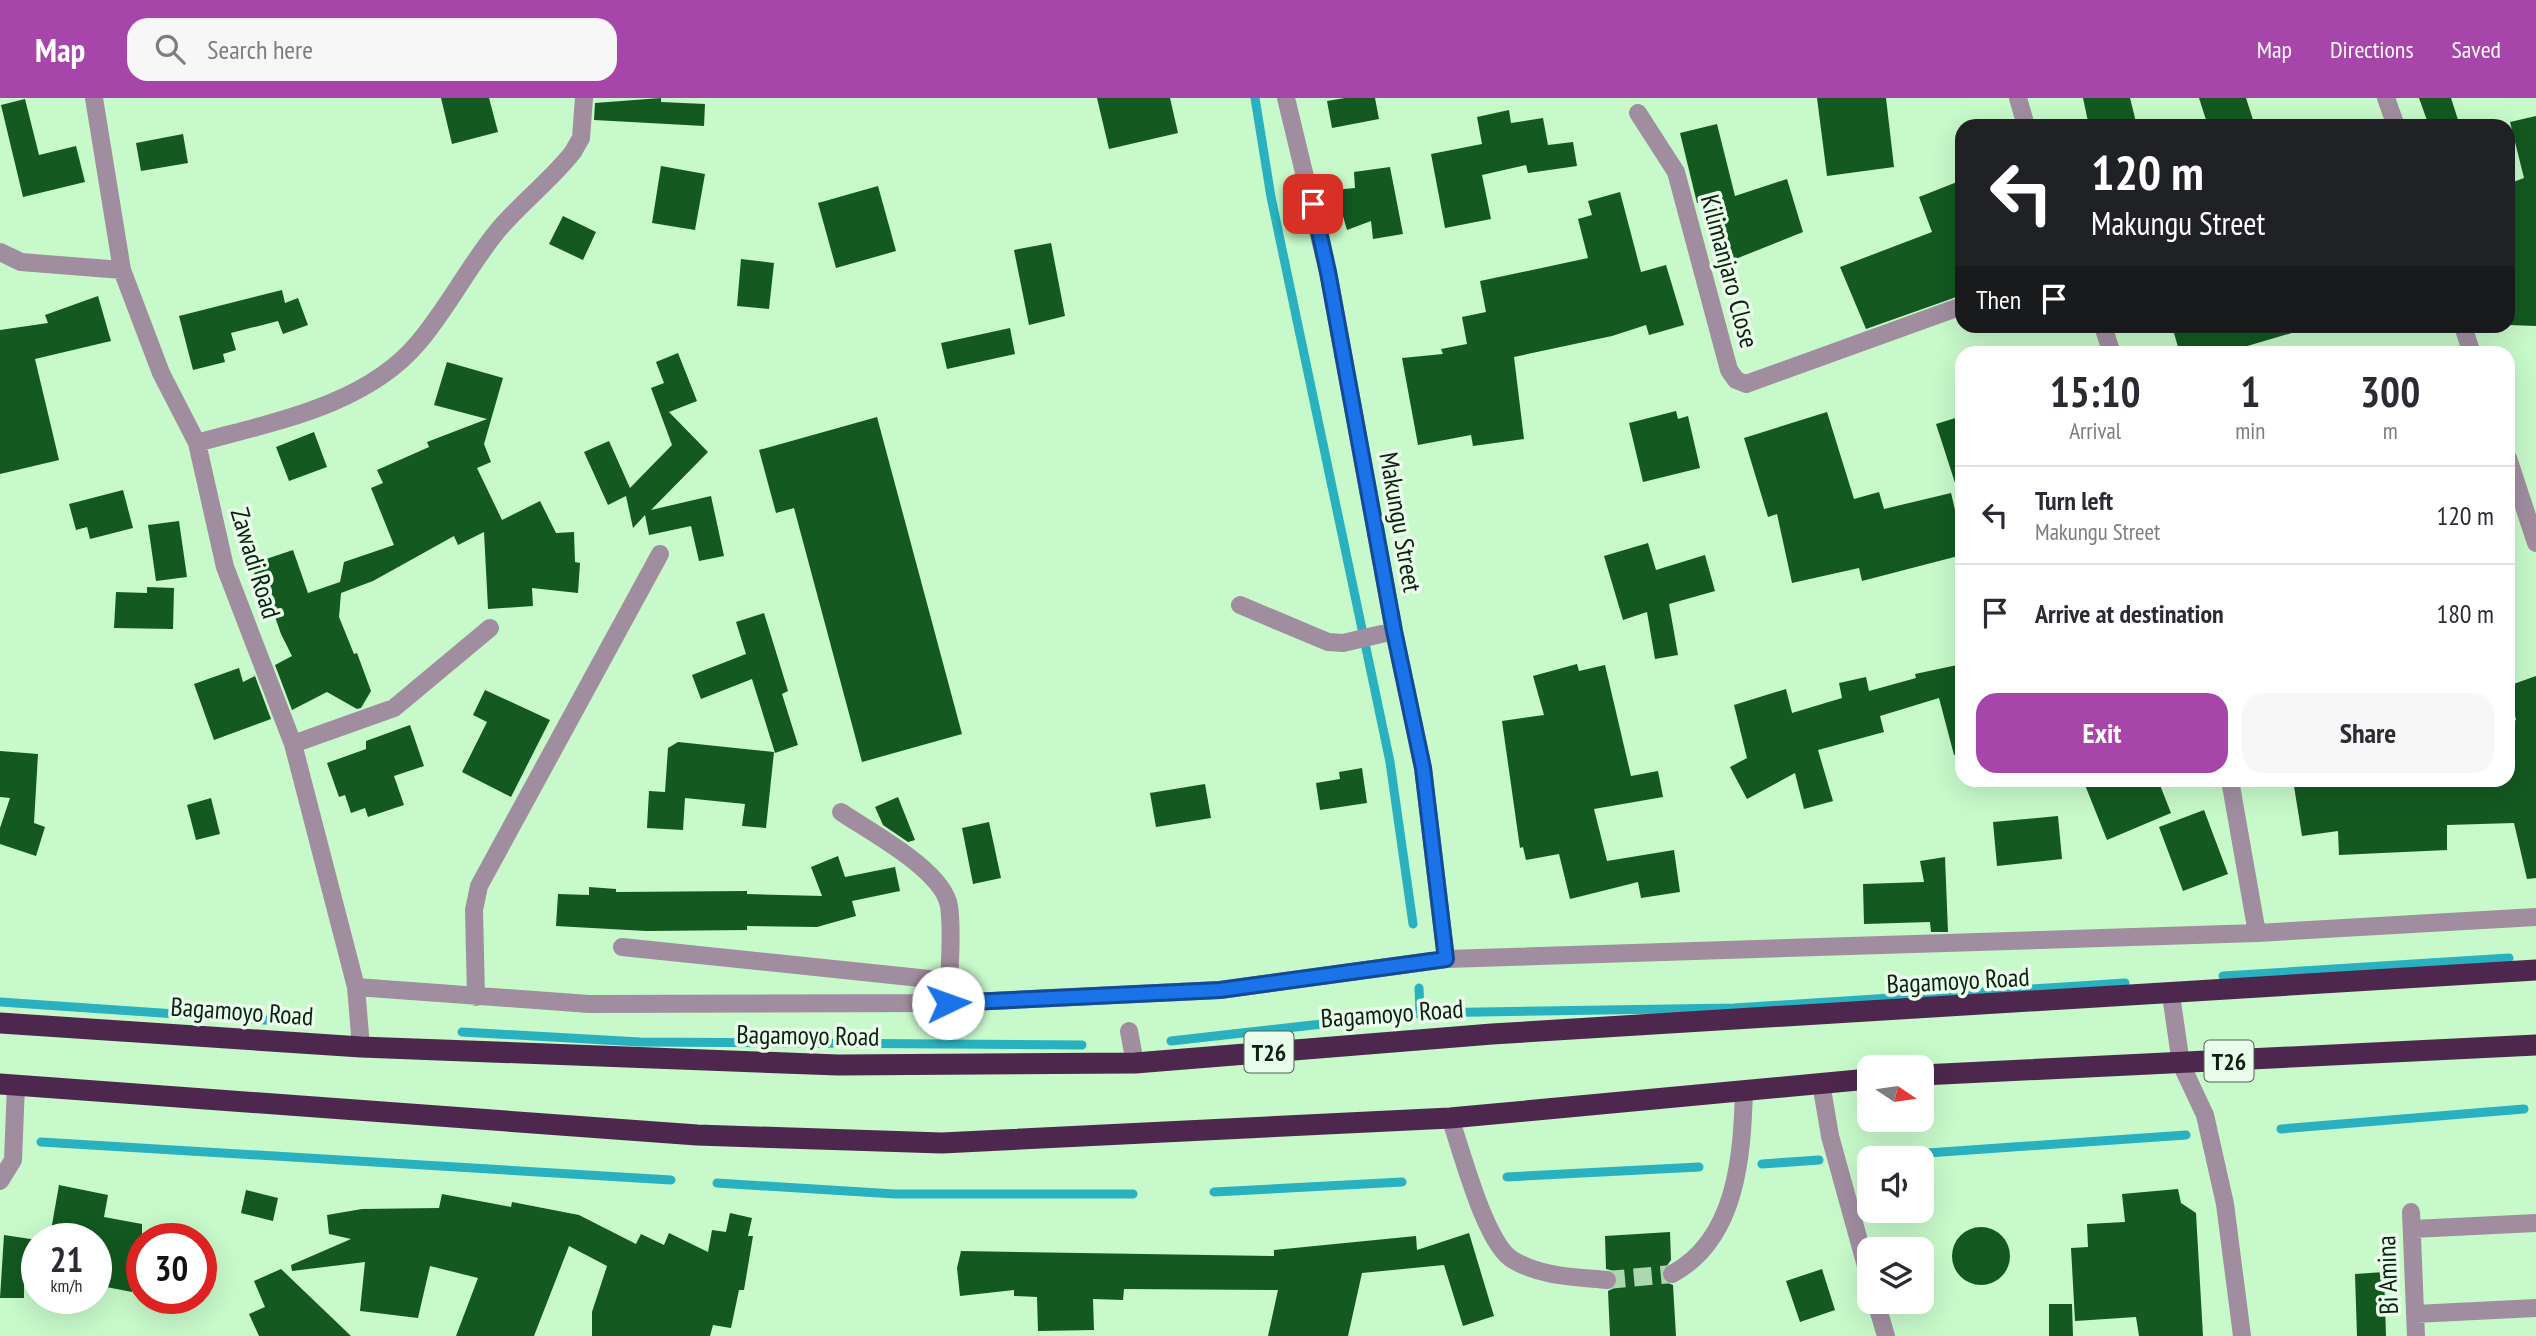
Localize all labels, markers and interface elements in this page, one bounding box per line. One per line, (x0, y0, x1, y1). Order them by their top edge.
search box (127, 18, 617, 81)
text: Map (35, 28, 85, 71)
icon: search (151, 30, 189, 68)
text: Search here (207, 33, 313, 66)
text: Map (2257, 34, 2292, 65)
text: Directions (2330, 34, 2414, 65)
text: Saved (2452, 34, 2501, 65)
text: 120 m (2091, 140, 2204, 204)
icon: left (1976, 147, 2067, 238)
pin (1283, 174, 1343, 234)
icon: arrive (1294, 185, 1332, 223)
street label: Kilimanjaro Close (1694, 191, 1766, 351)
text: Makungu Street (2091, 202, 2265, 244)
icon: arrive (2035, 280, 2073, 318)
text: Then (1976, 283, 2021, 316)
text: 15:10 (2050, 364, 2141, 419)
text: 1 (2240, 364, 2260, 419)
text: 300 (2360, 364, 2420, 419)
text: Arrival (2069, 416, 2121, 445)
text: min (2235, 416, 2265, 445)
text: m (2383, 416, 2398, 445)
street label: Makungu Street (1372, 449, 1430, 595)
text: Turn left (2035, 484, 2113, 517)
icon: left (1976, 496, 2014, 534)
text: 120 m (2436, 499, 2494, 532)
street label: Zawadi Road (224, 504, 288, 622)
text: Makungu Street (2035, 517, 2160, 546)
icon: arrive (1976, 594, 2014, 632)
text: Arrive at destination (2035, 597, 2224, 630)
text: 180 m (2436, 597, 2494, 630)
button: Exit (1976, 693, 2228, 773)
button: Share (2242, 693, 2494, 773)
street label: Bagamoyo Road (1886, 960, 2030, 1000)
position arrow (911, 966, 985, 1040)
street label: Bagamoyo Road (169, 990, 315, 1032)
street label: Bagamoyo Road (1319, 992, 1465, 1034)
street label: Bagamoyo Road (736, 1017, 880, 1053)
road number: T26 (1244, 1032, 1294, 1072)
road number: T26 (2204, 1041, 2254, 1082)
north arrow (1857, 1055, 1934, 1132)
map controls (1857, 1055, 1934, 1314)
button: sound (1857, 1146, 1934, 1223)
speed limit sign: 30 (126, 1223, 217, 1314)
street label: Bi Amina (2369, 1235, 2405, 1315)
text: 21 (50, 1236, 83, 1282)
button: layers (1857, 1237, 1934, 1314)
text: km/h (51, 1274, 82, 1297)

